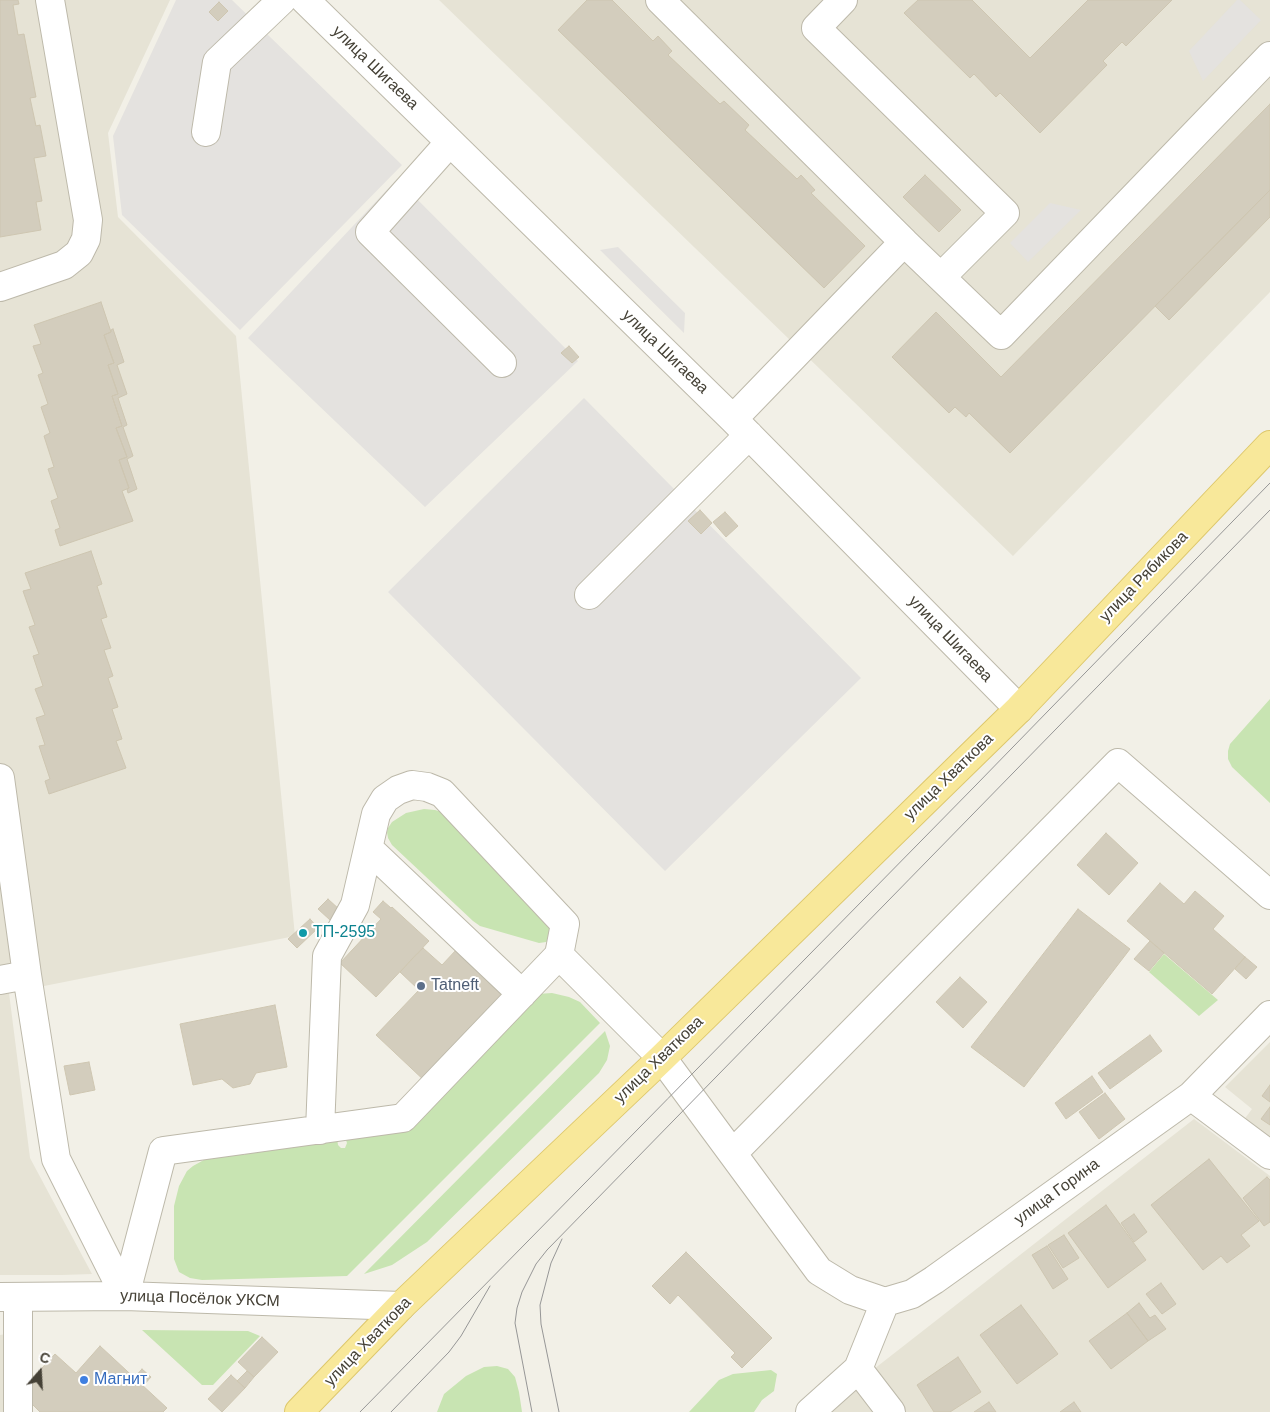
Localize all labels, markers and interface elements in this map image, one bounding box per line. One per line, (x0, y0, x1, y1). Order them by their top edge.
street label: улица Шигаева (328, 22, 422, 114)
street label: улица Шигаева (618, 306, 712, 398)
street label: улица Рябикова (1096, 528, 1192, 626)
street label: улица Шигаева (904, 592, 996, 686)
street label: улица Хваткова (900, 730, 998, 824)
place label: ТП-2595 (313, 923, 375, 943)
marker: ТП-2595 (297, 927, 309, 939)
place label: Tatneft (431, 976, 479, 996)
marker: Tatneft (415, 980, 427, 992)
street label: улица Хваткова (610, 1013, 708, 1107)
street label: улица Горина (1011, 1155, 1103, 1229)
street label: улица Посёлок УКСМ (120, 1287, 280, 1311)
street label: улица Хваткова (321, 1293, 415, 1391)
north arrow (15, 1347, 65, 1397)
text: С (37, 1349, 52, 1367)
place label: Магнит (94, 1370, 147, 1390)
marker: Магнит (78, 1374, 90, 1386)

